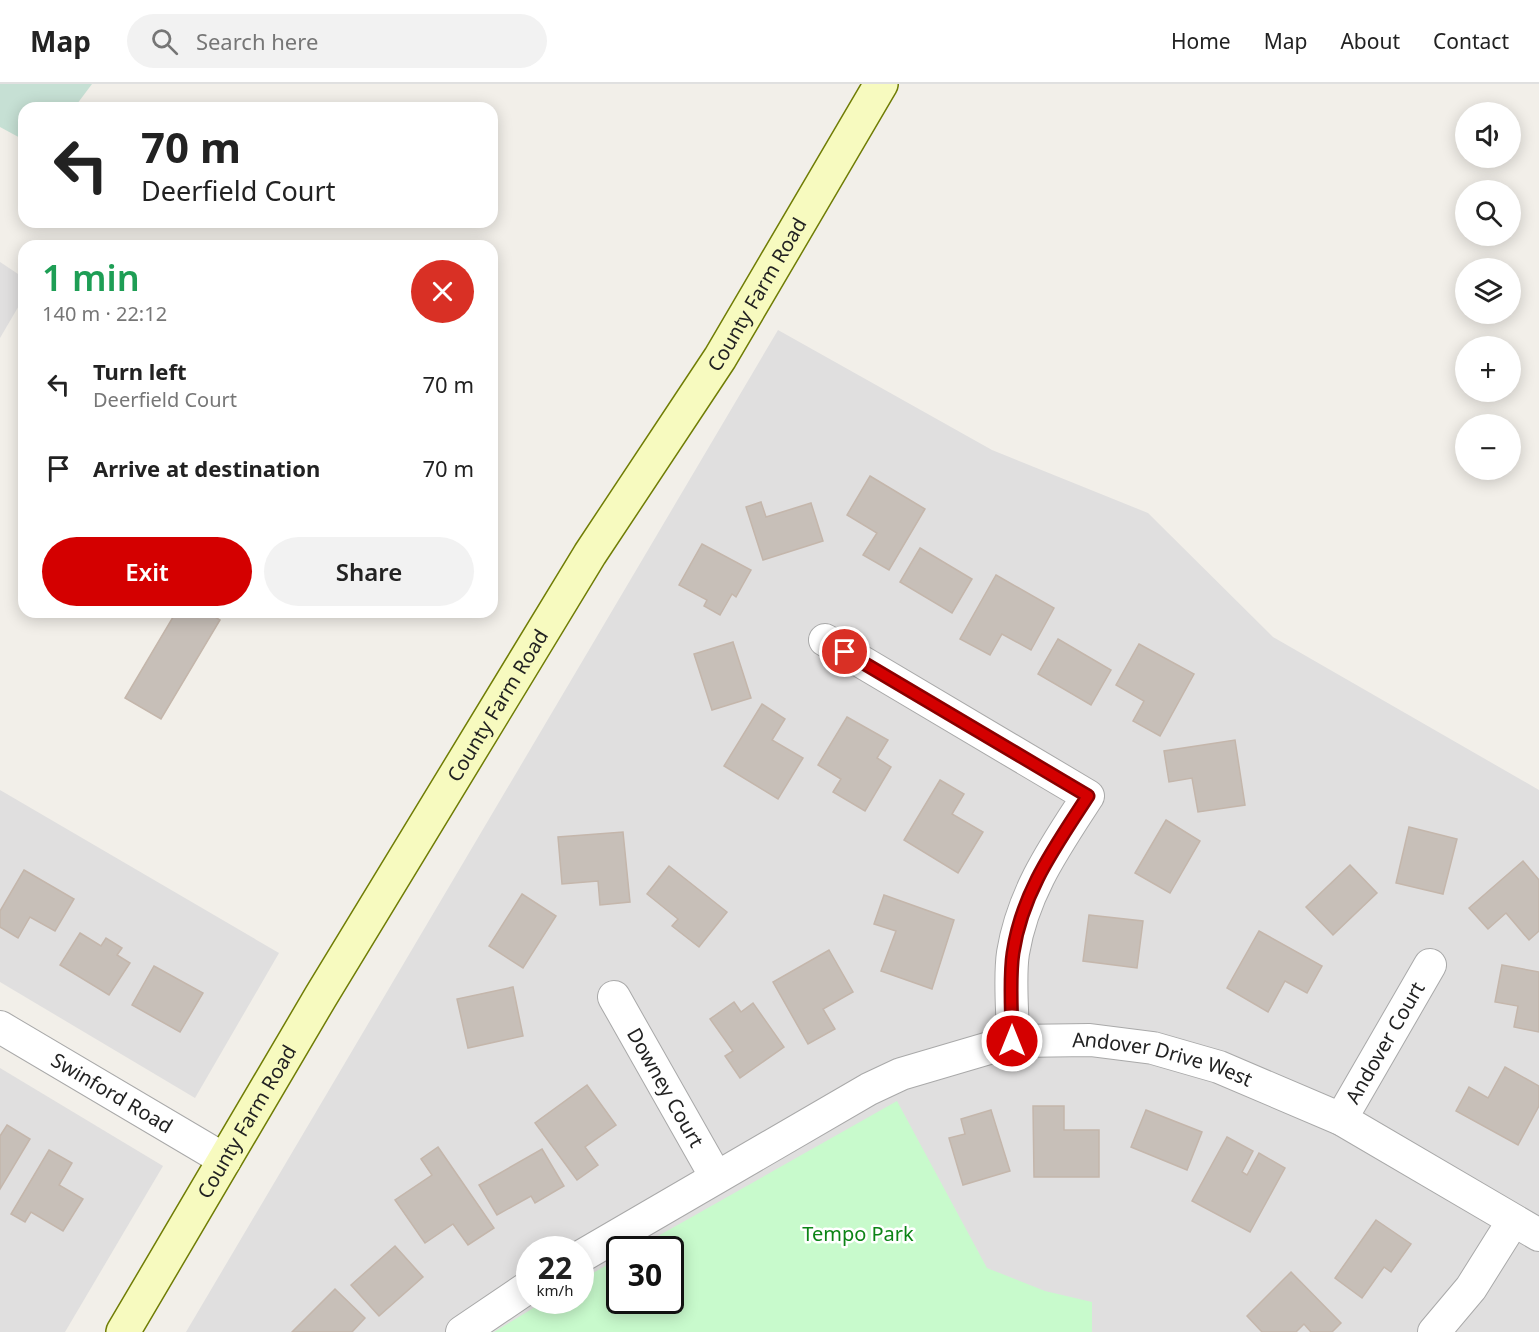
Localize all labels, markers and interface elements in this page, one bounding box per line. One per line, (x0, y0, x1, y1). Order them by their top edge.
search box (127, 14, 547, 68)
text: Map (30, 22, 91, 60)
icon: search (148, 25, 181, 58)
text: Search here (196, 26, 318, 56)
text: Home (1171, 27, 1231, 55)
text: Map (1264, 27, 1307, 55)
text: About (1340, 27, 1400, 55)
text: Contact (1433, 27, 1509, 55)
map controls (1455, 102, 1521, 480)
button: sound (1455, 102, 1521, 168)
text: 70 m (141, 118, 241, 175)
icon: left (42, 126, 120, 204)
text: Deerfield Court (141, 172, 335, 209)
button: search (1455, 180, 1521, 246)
street label: County Farm Road (701, 213, 812, 377)
text: 1 min (42, 253, 140, 302)
button: layers (1455, 258, 1521, 324)
button: close (411, 260, 474, 323)
text: 140 m · 22:12 (42, 300, 167, 327)
button: + (1455, 336, 1521, 402)
text: Turn left (93, 356, 187, 386)
icon: left (42, 368, 75, 401)
text: 70 m (423, 369, 474, 399)
text: Deerfield Court (93, 386, 237, 413)
button: − (1455, 414, 1521, 480)
icon: arrive (42, 452, 75, 485)
text: Arrive at destination (93, 453, 320, 483)
text: 70 m (423, 453, 474, 483)
button: Exit (42, 537, 252, 606)
button: Share (264, 537, 474, 606)
street label: County Farm Road (441, 624, 554, 787)
pin (819, 626, 870, 677)
icon: arrive (828, 635, 861, 668)
street label: Andover Court (1339, 977, 1430, 1108)
position arrow (980, 1009, 1044, 1073)
street label: Downey Court (621, 1023, 710, 1152)
street label: Andover Drive West (1072, 1025, 1257, 1093)
street label: County Farm Road (191, 1040, 302, 1203)
street label: Swinford Road (46, 1046, 178, 1139)
park label: Tempo Park (802, 1220, 914, 1247)
speed limit sign: 30 (606, 1236, 684, 1314)
text: 22 (538, 1247, 572, 1288)
text: km/h (537, 1280, 573, 1300)

